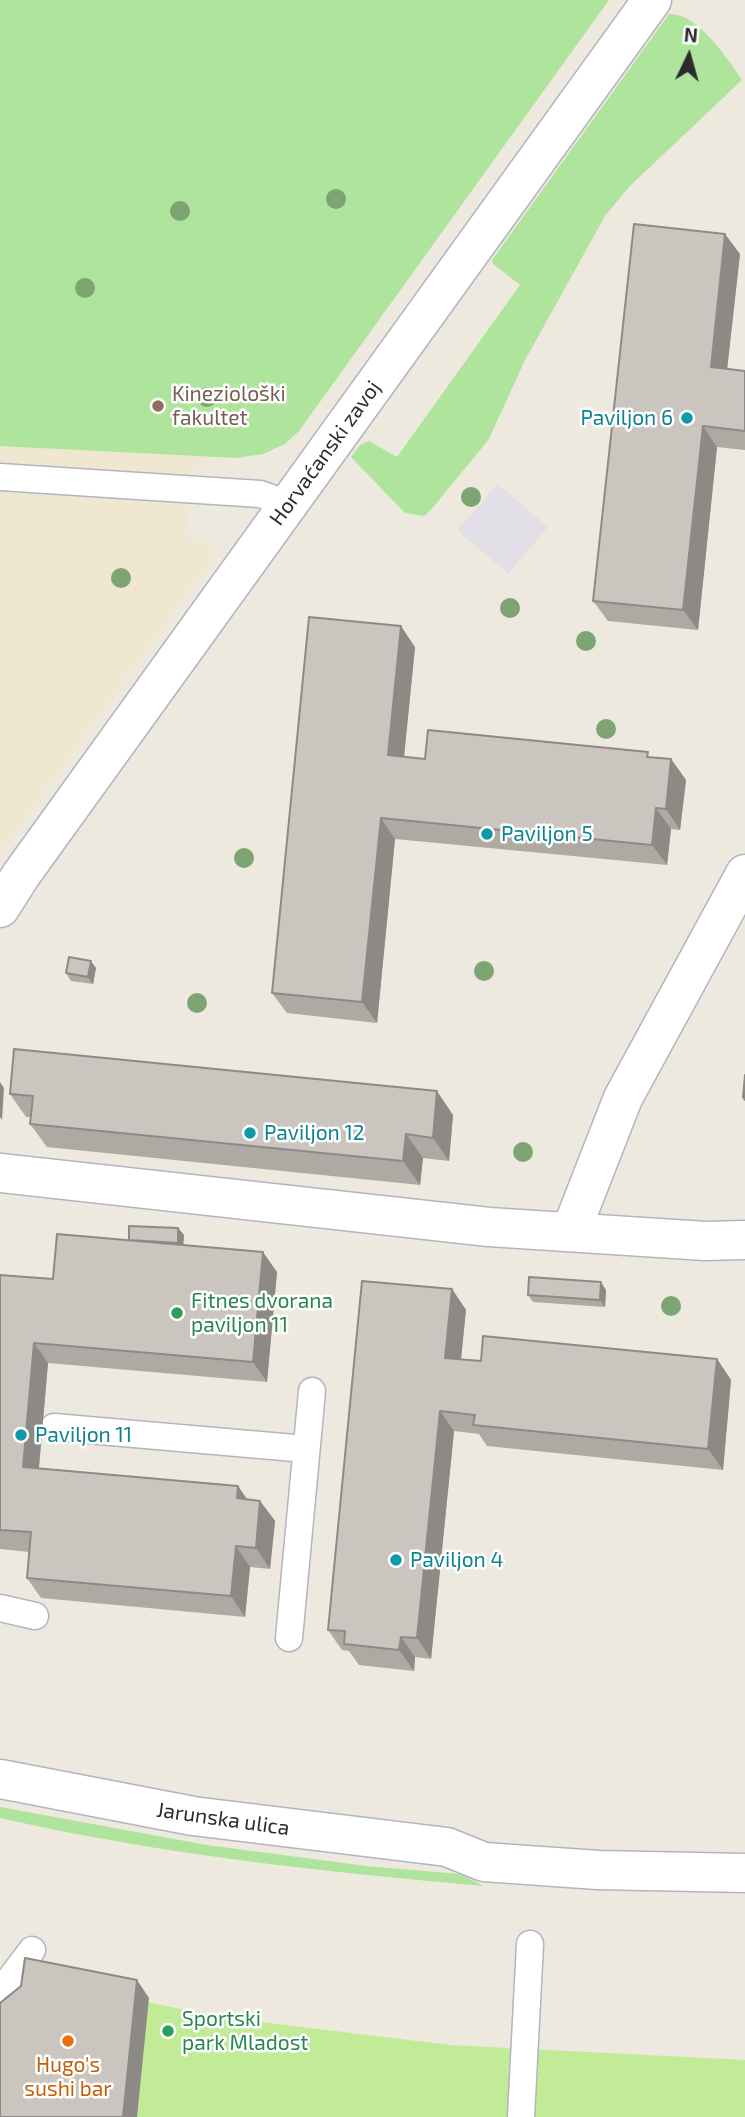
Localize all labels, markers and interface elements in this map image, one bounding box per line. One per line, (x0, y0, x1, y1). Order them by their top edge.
north arrow (654, 21, 724, 91)
text: N (683, 23, 699, 47)
street label: Horvaćanski zavoj (264, 376, 386, 530)
place label: Kineziološki fakultet (172, 381, 286, 431)
marker: Kineziološki fakultet (150, 398, 166, 414)
place label: Paviljon 6 (581, 405, 673, 431)
marker: Paviljon 6 (679, 410, 695, 426)
place label: Paviljon 5 (501, 821, 593, 847)
marker: Paviljon 5 (479, 826, 495, 842)
place label: Paviljon 12 (264, 1120, 365, 1146)
marker: Paviljon 12 (242, 1125, 258, 1141)
place label: Fitnes dvorana paviljon 11 (191, 1288, 333, 1338)
marker: Fitnes dvorana paviljon 11 (169, 1305, 185, 1321)
place label: Paviljon 11 (35, 1422, 132, 1448)
marker: Paviljon 11 (13, 1427, 29, 1443)
place label: Paviljon 4 (410, 1547, 503, 1573)
marker: Paviljon 4 (388, 1552, 404, 1568)
street label: Jarunska ulica (155, 1797, 291, 1841)
place label: Sportski park Mladost (182, 2006, 308, 2056)
marker: Sportski park Mladost (160, 2023, 176, 2039)
marker: Hugo's sushi bar (60, 2033, 76, 2049)
place label: Hugo's sushi bar (24, 2052, 112, 2102)

